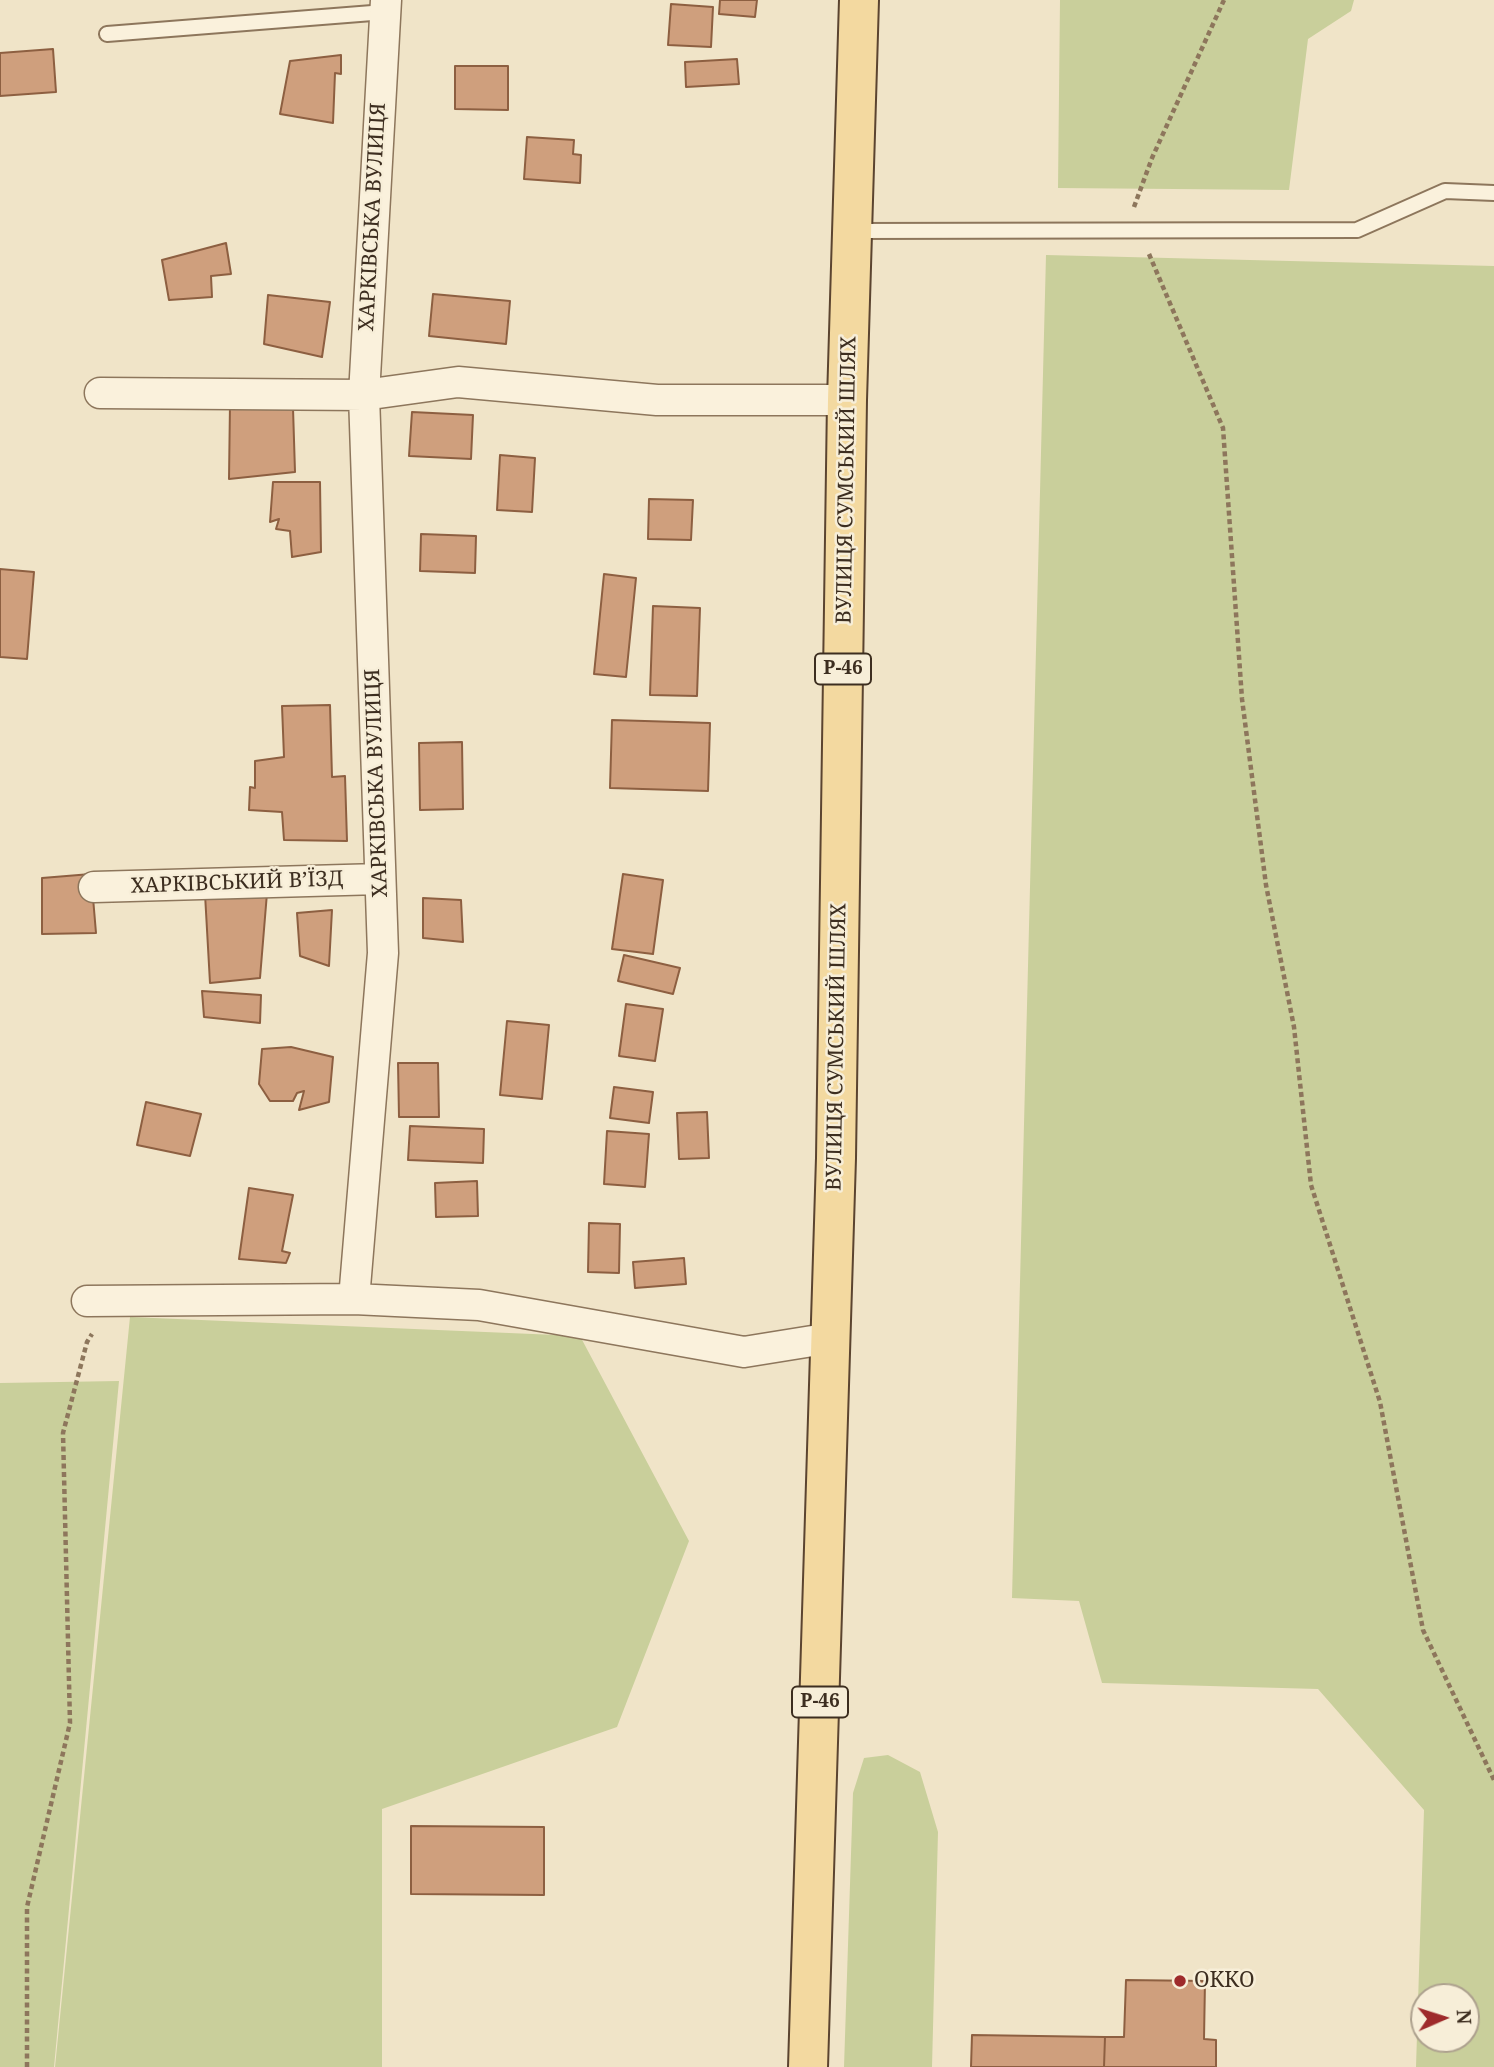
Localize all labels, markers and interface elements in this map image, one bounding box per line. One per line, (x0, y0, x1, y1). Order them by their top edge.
street label: ХАРКІВСЬКА ВУЛИЦЯ (354, 102, 392, 332)
street label: ВУЛИЦЯ СУМСЬКИЙ ШЛЯХ (832, 336, 862, 624)
road number: Р-46 (815, 654, 871, 684)
street label: ХАРКІВСЬКА ВУЛИЦЯ (360, 668, 394, 898)
street label: ХАРКІВСЬКИЙ В’ЇЗД (130, 867, 344, 899)
street label: ВУЛИЦЯ СУМСЬКИЙ ШЛЯХ (822, 903, 852, 1191)
road number: Р-46 (792, 1686, 848, 1718)
place label: ОККО (1194, 1968, 1255, 1994)
marker: ОККО (1172, 1973, 1188, 1989)
north arrow (1410, 1983, 1480, 2053)
text: N (1451, 2009, 1477, 2025)

